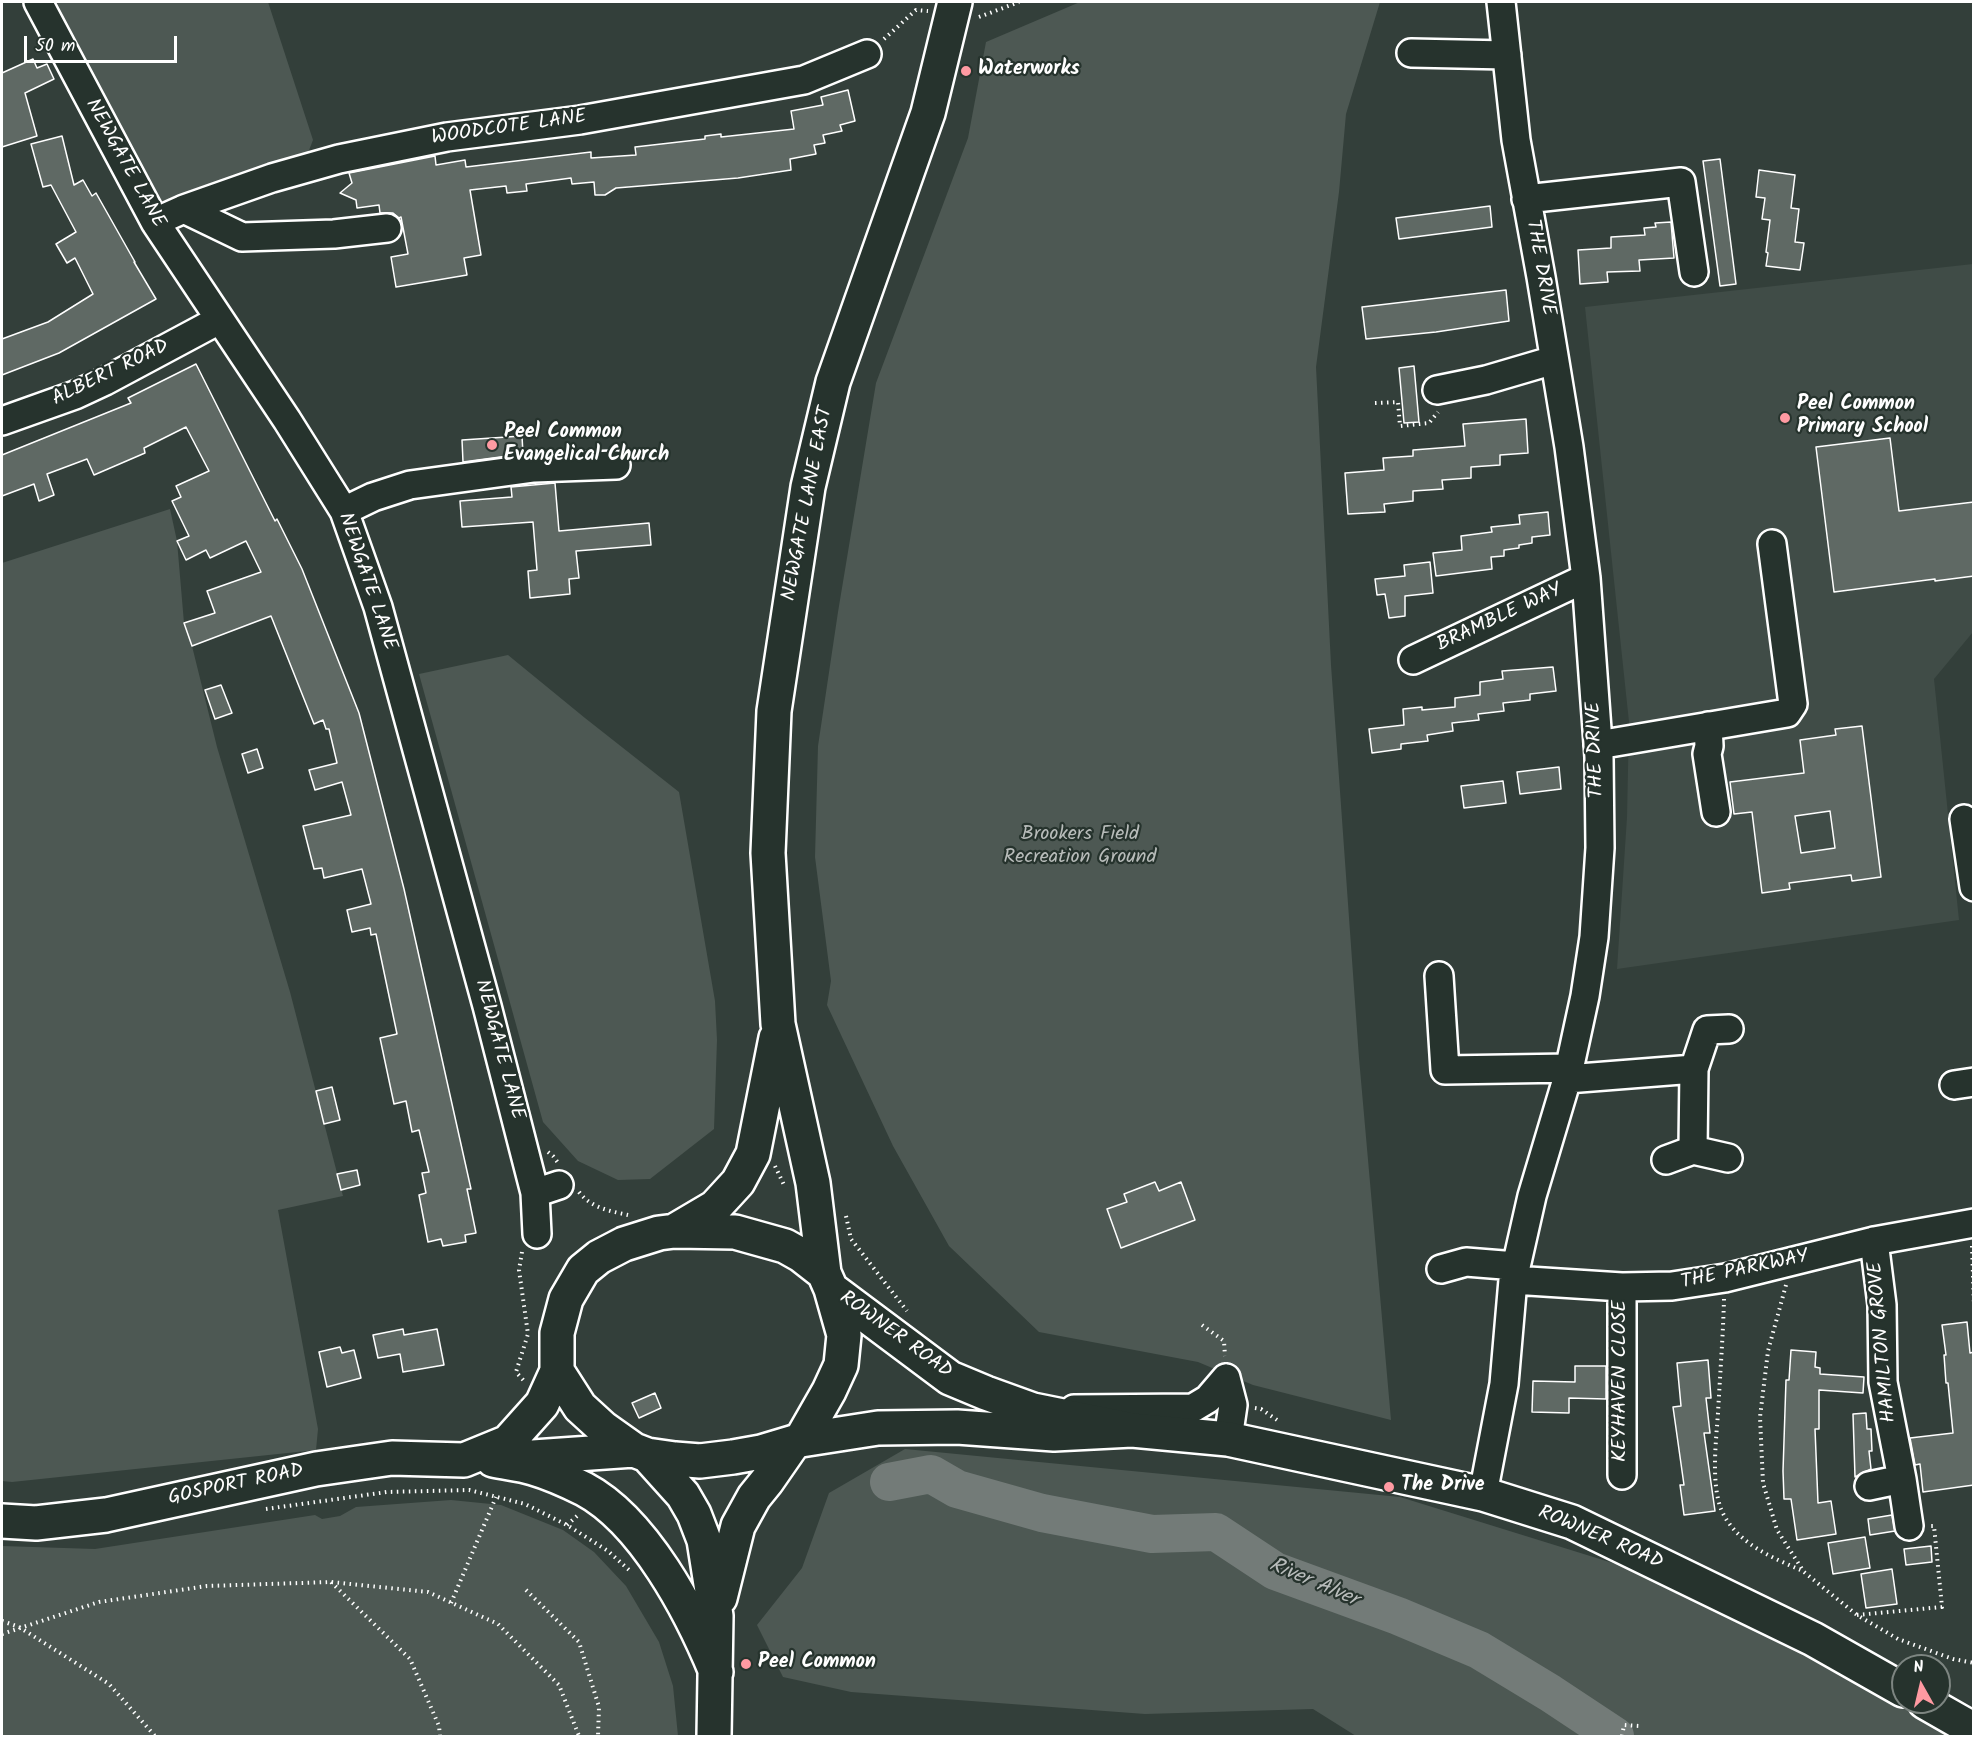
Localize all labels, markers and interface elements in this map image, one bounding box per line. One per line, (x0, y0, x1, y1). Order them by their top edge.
scale bar (27, 24, 180, 62)
text: 50 m (35, 32, 75, 61)
place label: Waterworks (978, 59, 1080, 83)
marker: Waterworks (959, 64, 973, 78)
street label: NEWGATE LANE (79, 95, 169, 233)
street label: WOODCOTE LANE (430, 106, 588, 152)
street label: THE DRIVE (1519, 218, 1559, 318)
street label: ALBERT ROAD (49, 335, 173, 413)
place label: Peel Common Primary School (1797, 394, 1928, 441)
street label: NEWGATE LANE EAST (778, 405, 840, 603)
marker: Peel Common Primary School (1778, 411, 1792, 425)
place label: Peel Common Evangelical Church (504, 422, 669, 469)
marker: Peel Common Evangelical Church (485, 438, 499, 452)
street label: NEWGATE LANE (331, 510, 401, 654)
street label: BRAMBLE WAY (1434, 580, 1566, 658)
street label: THE DRIVE (1583, 701, 1611, 799)
park label: Brookers Field Recreation Ground (1004, 824, 1156, 871)
street label: NEWGATE LANE (468, 977, 528, 1123)
street label: THE PARKWAY (1679, 1246, 1811, 1296)
street label: HAMILTON GROVE (1865, 1261, 1903, 1423)
street label: ROWNER ROAD (834, 1287, 956, 1385)
street label: KEYHAVEN CLOSE (1610, 1300, 1634, 1462)
street label: GOSPORT ROAD (166, 1460, 306, 1512)
place label: The Drive (1401, 1475, 1485, 1499)
marker: The Drive (1382, 1480, 1396, 1494)
street label: ROWNER ROAD (1534, 1502, 1666, 1576)
water label: River Alver (1265, 1554, 1361, 1614)
place label: Peel Common (758, 1652, 876, 1676)
north arrow (1891, 1654, 1951, 1714)
text: N (1912, 1655, 1925, 1681)
marker: Peel Common (739, 1657, 753, 1671)

